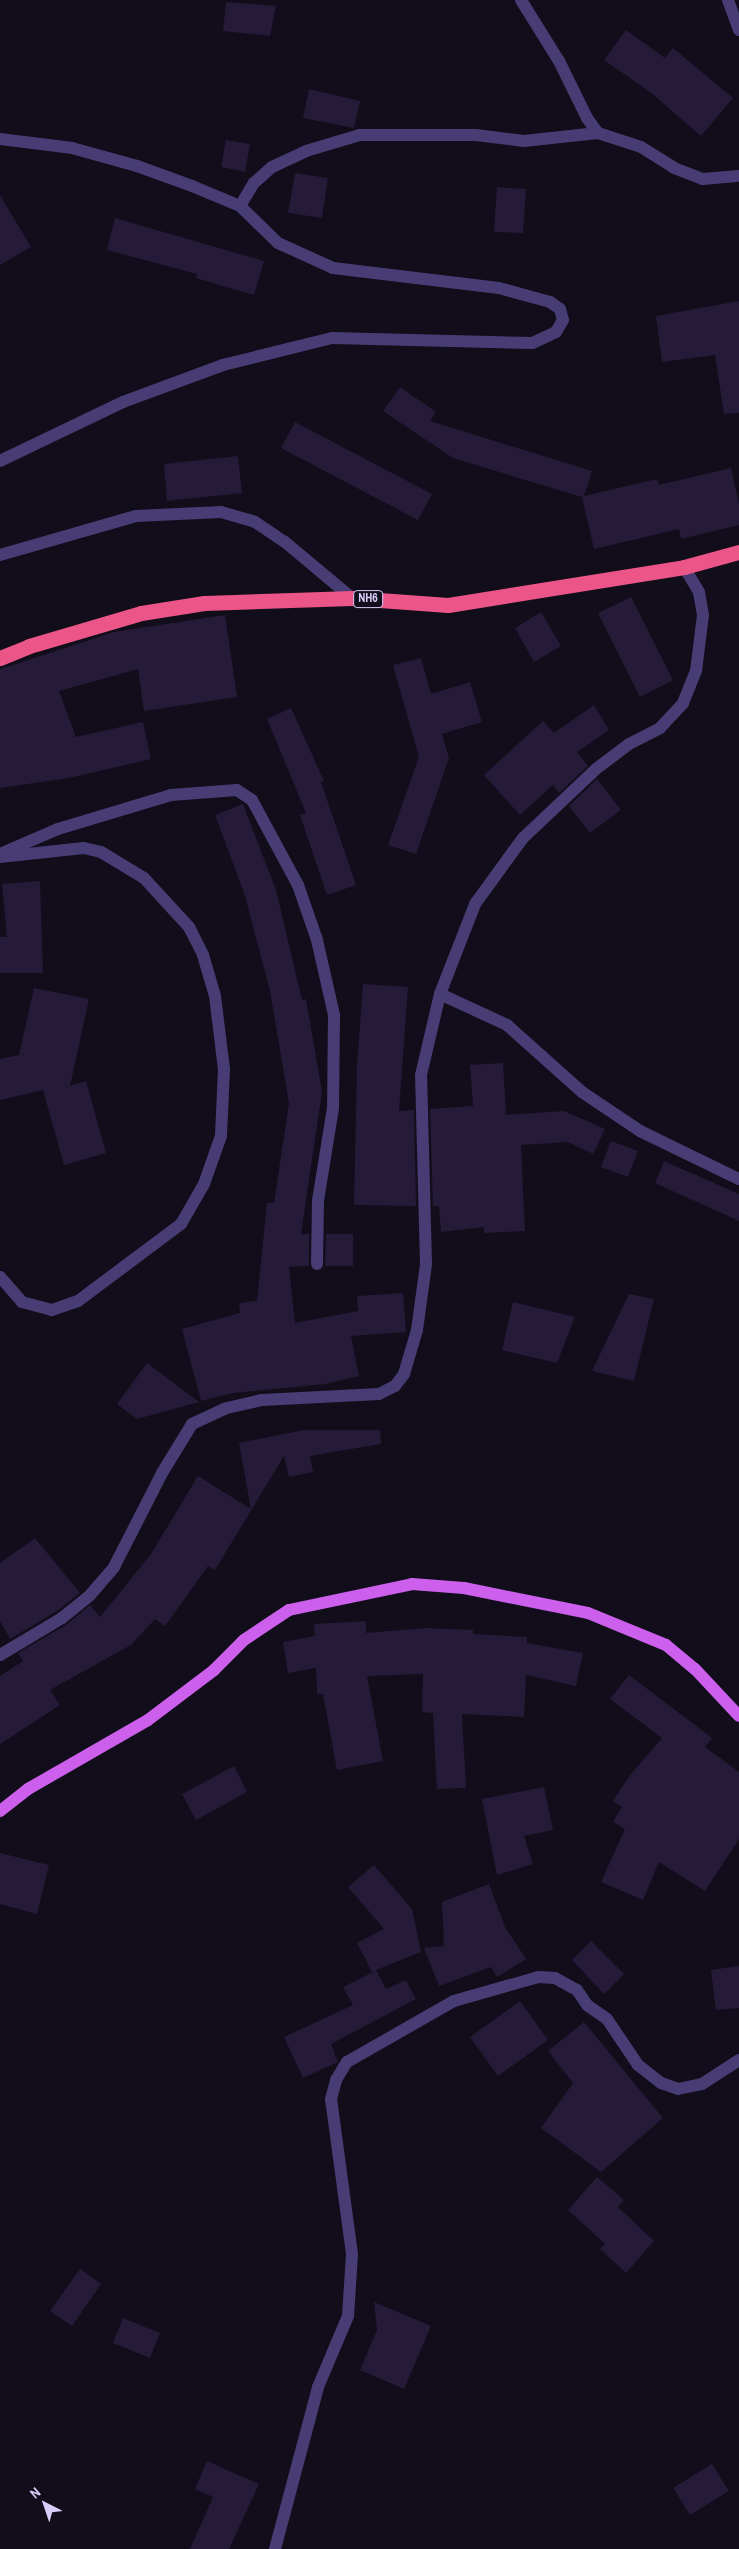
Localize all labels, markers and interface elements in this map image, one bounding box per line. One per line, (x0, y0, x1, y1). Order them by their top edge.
road number: NH6 (353, 590, 383, 608)
north arrow (20, 2479, 70, 2529)
text: N (26, 2483, 44, 2502)

